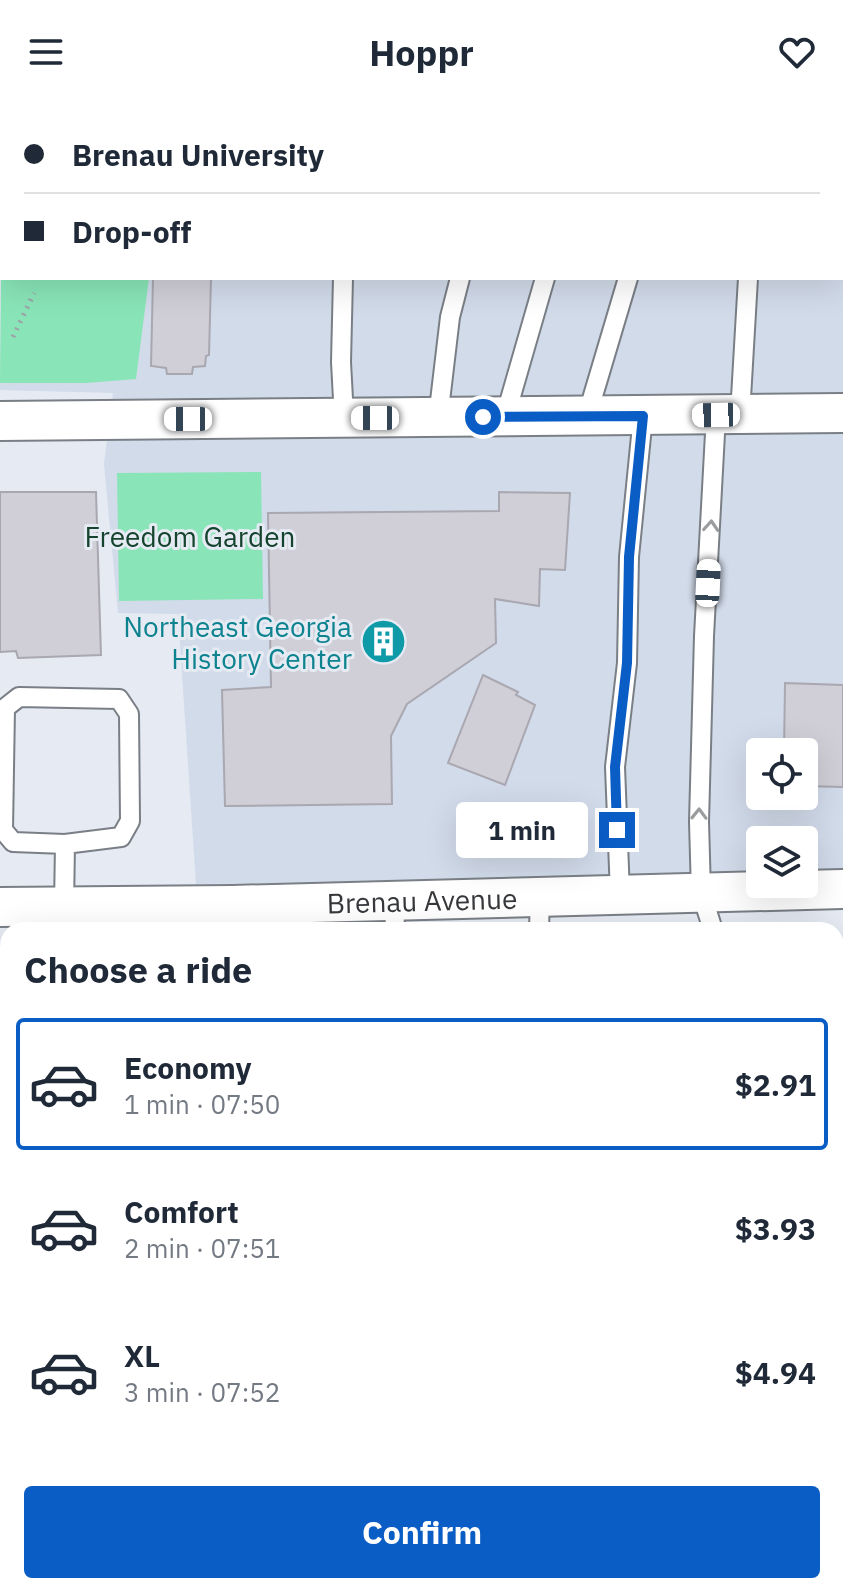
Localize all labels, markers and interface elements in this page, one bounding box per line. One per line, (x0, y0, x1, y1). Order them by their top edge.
text: Hoppr (369, 29, 474, 76)
icon: menu (24, 30, 68, 74)
icon: heart (775, 30, 819, 74)
text: Brenau University (72, 135, 324, 174)
text: Drop-off (72, 212, 191, 251)
route start (465, 399, 501, 435)
car (692, 403, 740, 427)
car (351, 406, 399, 430)
car (164, 407, 212, 431)
park label: Freedom Garden (85, 518, 295, 555)
one-way arrow (702, 519, 719, 532)
car (695, 558, 721, 608)
place label: Northeast Georgia History Center (123, 608, 352, 677)
building icon: Northeast Georgia History Center (359, 618, 407, 666)
map controls (746, 738, 818, 898)
button: locate (746, 738, 818, 810)
callout: 1 min (457, 802, 589, 858)
one-way arrow (690, 807, 708, 820)
route end (599, 812, 635, 848)
text: 1 min (488, 813, 556, 847)
button: layers (746, 826, 818, 898)
street label: Brenau Avenue (326, 879, 518, 921)
text: Choose a ride (24, 946, 252, 993)
icon: car (28, 1048, 100, 1120)
text: Economy (124, 1048, 252, 1087)
text: $2.91 (735, 1065, 816, 1104)
text: 1 min · 07:50 (124, 1087, 280, 1121)
icon: car (28, 1192, 100, 1264)
text: Comfort (124, 1192, 239, 1231)
text: $3.93 (735, 1209, 816, 1248)
text: 2 min · 07:51 (124, 1231, 280, 1265)
icon: car (28, 1336, 100, 1408)
text: XL (124, 1336, 160, 1375)
text: $4.94 (735, 1353, 816, 1392)
text: 3 min · 07:52 (124, 1375, 280, 1409)
button: Confirm (24, 1486, 820, 1578)

